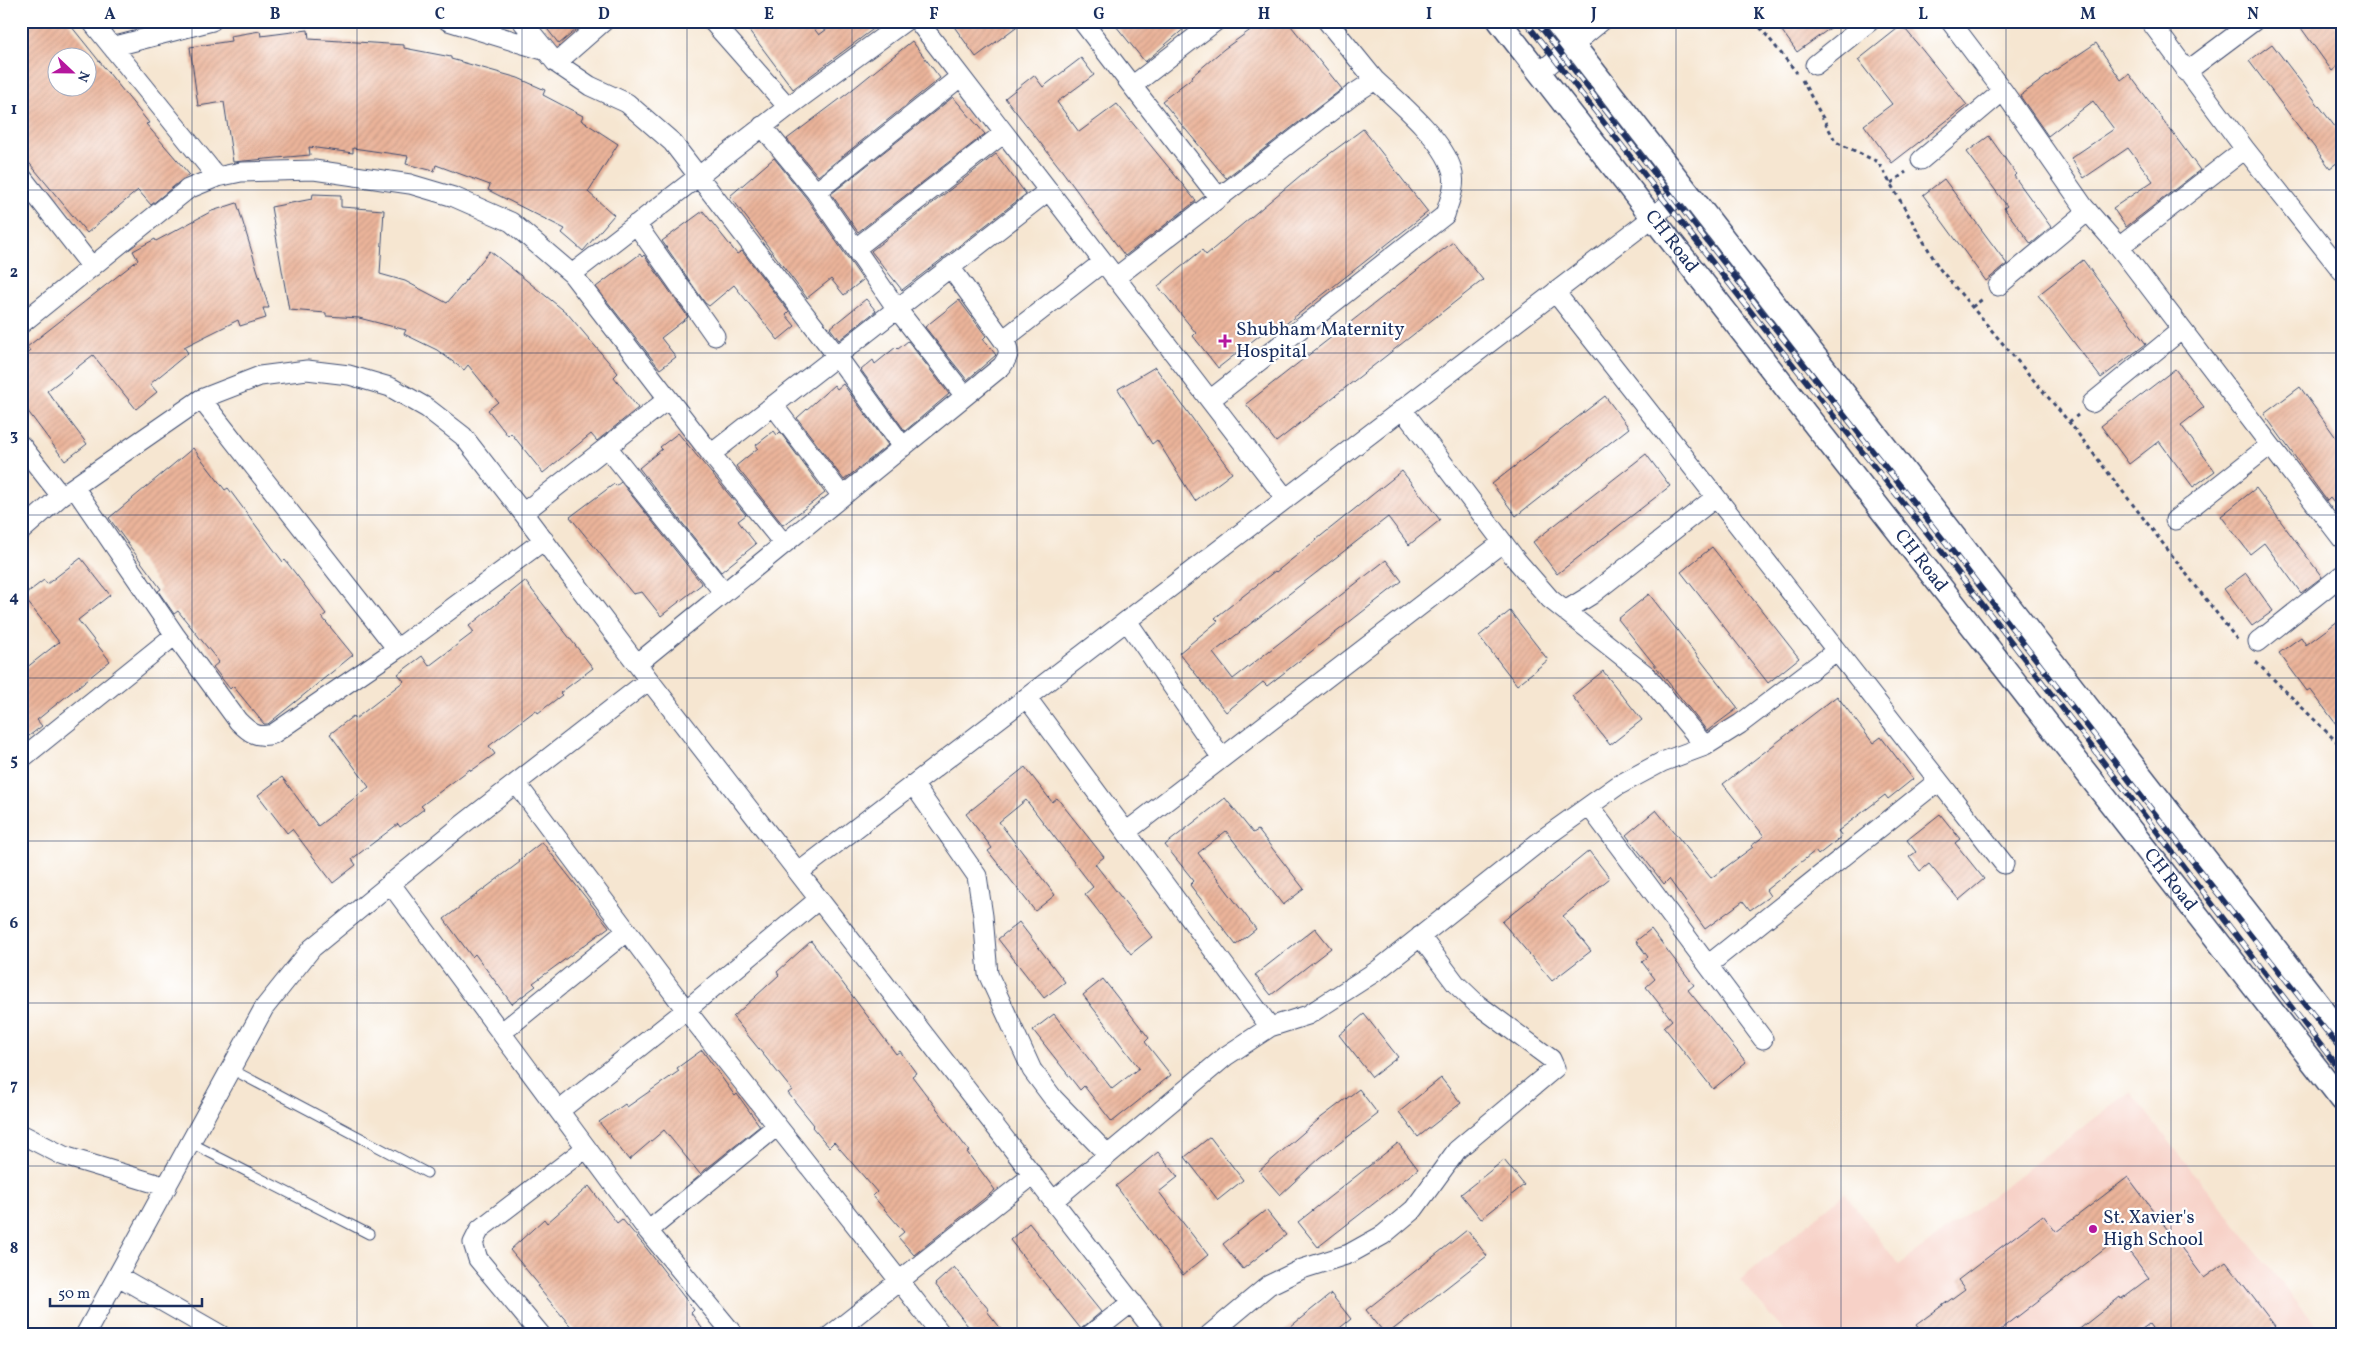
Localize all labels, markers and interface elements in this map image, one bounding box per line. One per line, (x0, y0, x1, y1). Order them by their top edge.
text: A (104, 4, 116, 26)
text: B (270, 4, 281, 26)
text: C (435, 4, 445, 26)
text: D (598, 4, 610, 26)
text: E (764, 4, 774, 26)
text: F (929, 4, 939, 26)
text: G (1093, 4, 1105, 26)
text: H (1258, 4, 1270, 26)
text: I (1426, 4, 1432, 26)
text: J (1590, 4, 1597, 26)
text: K (1753, 4, 1765, 26)
text: L (1918, 4, 1928, 26)
text: M (2080, 4, 2096, 26)
text: N (2247, 4, 2259, 26)
north arrow (48, 48, 98, 98)
text: N (72, 68, 93, 85)
text: 1 (11, 99, 17, 121)
street label: CH Road (1639, 205, 1704, 279)
text: 2 (10, 262, 18, 284)
place label: Shubham Maternity Hospital (1236, 317, 1404, 365)
marker: Shubham Maternity Hospital (1218, 334, 1232, 348)
text: 3 (10, 425, 18, 447)
street label: CH Road (1888, 524, 1954, 598)
text: 4 (9, 587, 19, 609)
text: 5 (10, 750, 18, 772)
street label: CH Road (2137, 843, 2203, 917)
text: 6 (10, 913, 19, 935)
text: 7 (10, 1075, 18, 1097)
place label: St. Xavier's High School (2103, 1205, 2204, 1253)
marker: St. Xavier's High School (2087, 1223, 2099, 1235)
text: 8 (10, 1238, 18, 1260)
scale bar (50, 1276, 202, 1308)
text: 50 m (58, 1284, 90, 1305)

